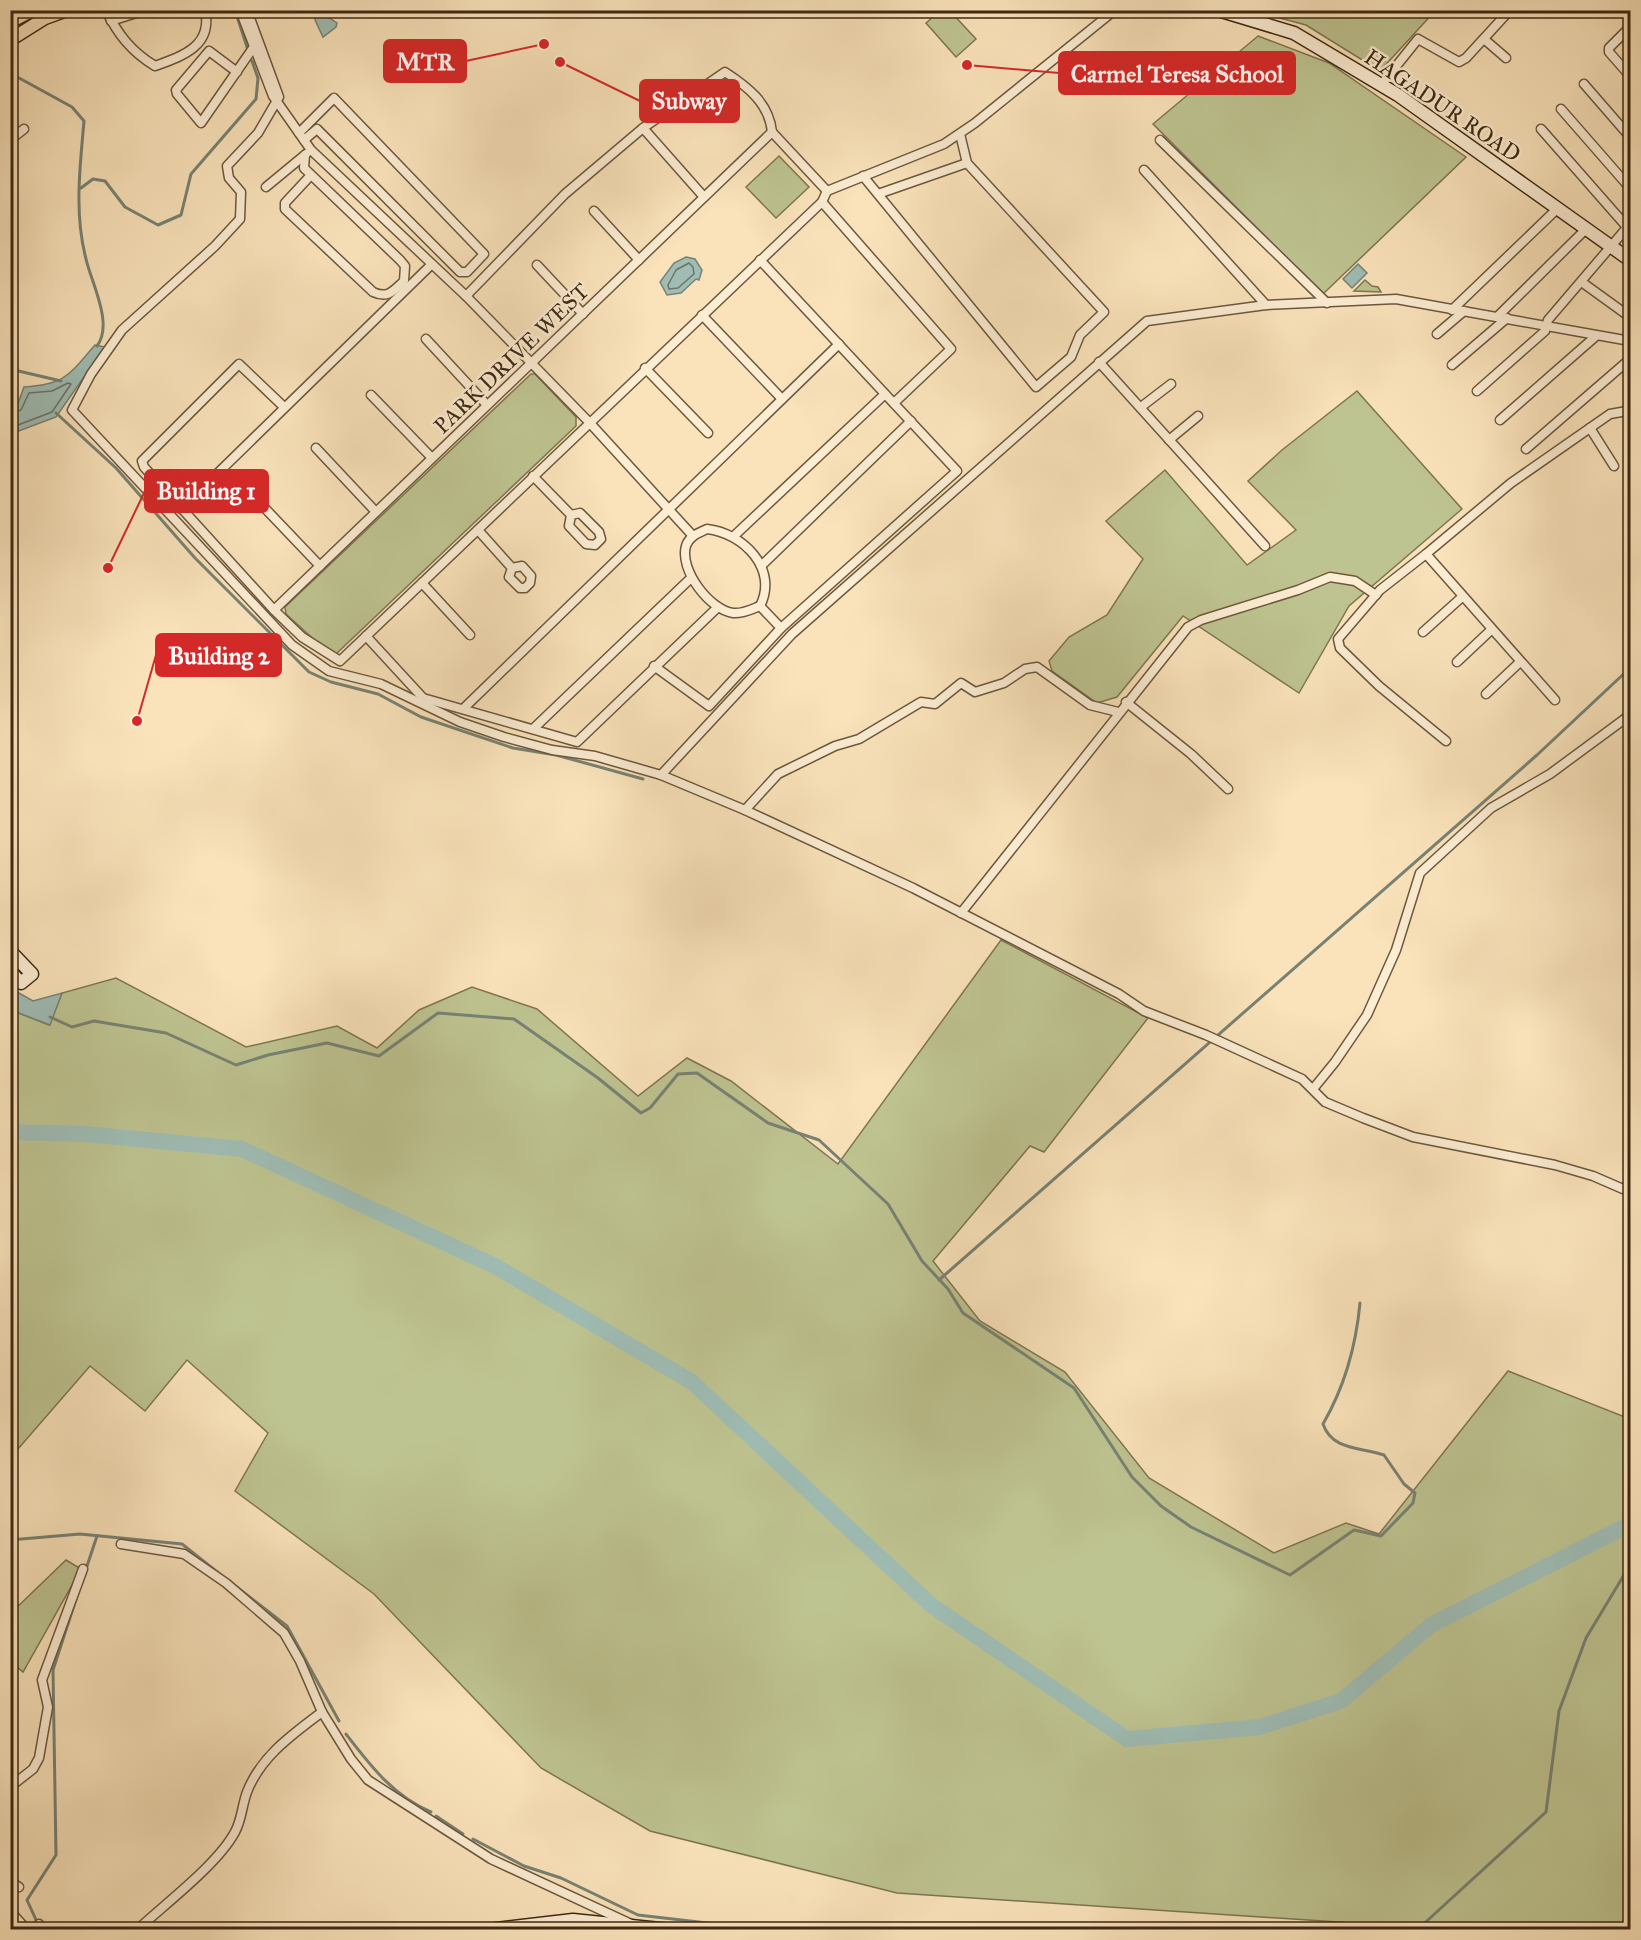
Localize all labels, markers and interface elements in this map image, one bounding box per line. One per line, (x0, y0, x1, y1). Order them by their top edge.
callout: MTR (384, 40, 466, 82)
street label: HAGADUR ROAD (1359, 43, 1526, 168)
text: MTR (396, 47, 455, 77)
callout: Carmel Teresa School (1059, 52, 1295, 94)
text: Carmel Teresa School (1071, 59, 1284, 89)
callout: Subway (640, 80, 739, 122)
text: Subway (652, 86, 728, 116)
street label: PARK DRIVE WEST (428, 277, 594, 439)
callout: Building 1 (145, 470, 268, 512)
text: Building 1 (156, 476, 256, 506)
callout: Building 2 (156, 634, 281, 676)
text: Building 2 (168, 641, 271, 671)

